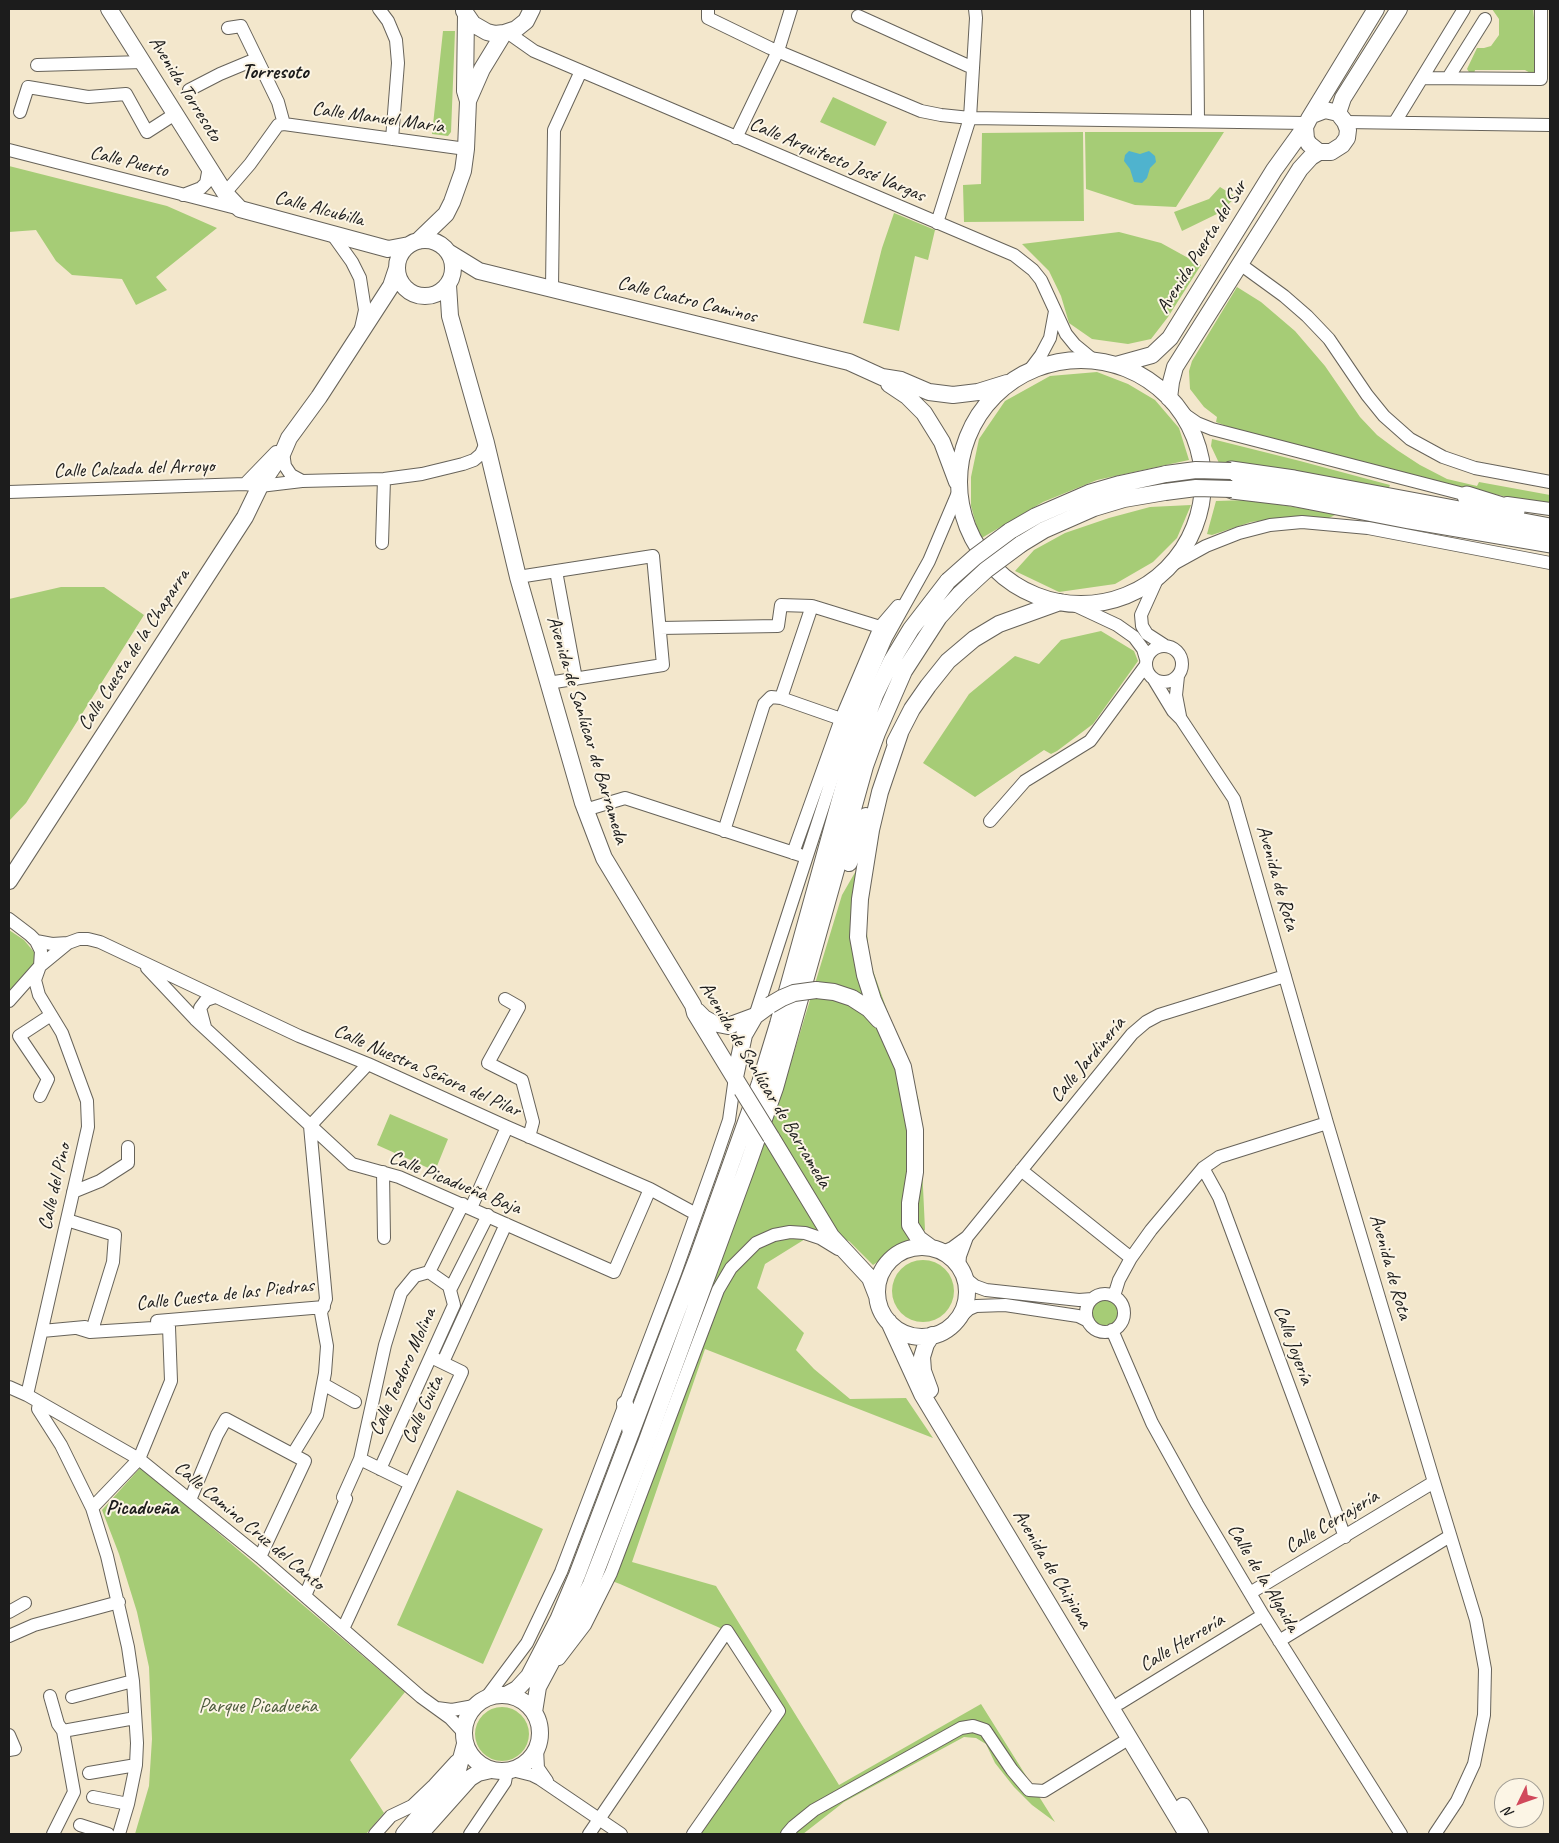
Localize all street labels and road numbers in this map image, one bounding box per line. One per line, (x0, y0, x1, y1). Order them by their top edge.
street label: Avenida Torresoto (143, 32, 227, 146)
street label: Calle Manuel María (310, 97, 446, 139)
street label: Calle Arquitecto José Vargas (746, 112, 928, 208)
street label: Calle Puerto (87, 141, 171, 183)
street label: Avenida Puerta del Sur (1151, 176, 1253, 318)
street label: Calle Alcubilla (272, 186, 366, 232)
street label: Calle Cuatro Caminos (615, 271, 759, 329)
street label: Calle Calzada del Arroyo (53, 454, 215, 484)
street label: Calle Cuesta de la Chaparra (73, 565, 195, 735)
street label: Avenida de Sanlúcar de Barrameda (541, 613, 633, 847)
street label: Avenida de Rota (1251, 823, 1303, 933)
street label: Avenida de Sanlúcar de Barrameda (694, 977, 836, 1193)
street label: Calle Jardinería (1045, 1012, 1131, 1108)
street label: Calle Nuestra Señora del Pilar (330, 1019, 524, 1123)
street label: Calle del Pino (33, 1141, 77, 1233)
street label: Calle Picadueña Baja (386, 1146, 524, 1220)
street label: Avenida de Rota (1364, 1212, 1416, 1322)
street label: Calle Cuesta de las Piedras (135, 1274, 315, 1316)
street label: Calle Joyería (1268, 1302, 1318, 1388)
street label: Calle Teodoro Molina (364, 1305, 442, 1439)
street label: Calle Guita (397, 1372, 449, 1448)
street label: Calle Camino Cruz del Canto (169, 1456, 329, 1596)
street label: Calle Cerrajería (1281, 1485, 1383, 1559)
street label: Avenida de Chipiona (1007, 1505, 1097, 1633)
street label: Calle de la Algaida (1221, 1520, 1305, 1636)
street label: Calle Herrería (1135, 1608, 1229, 1678)

